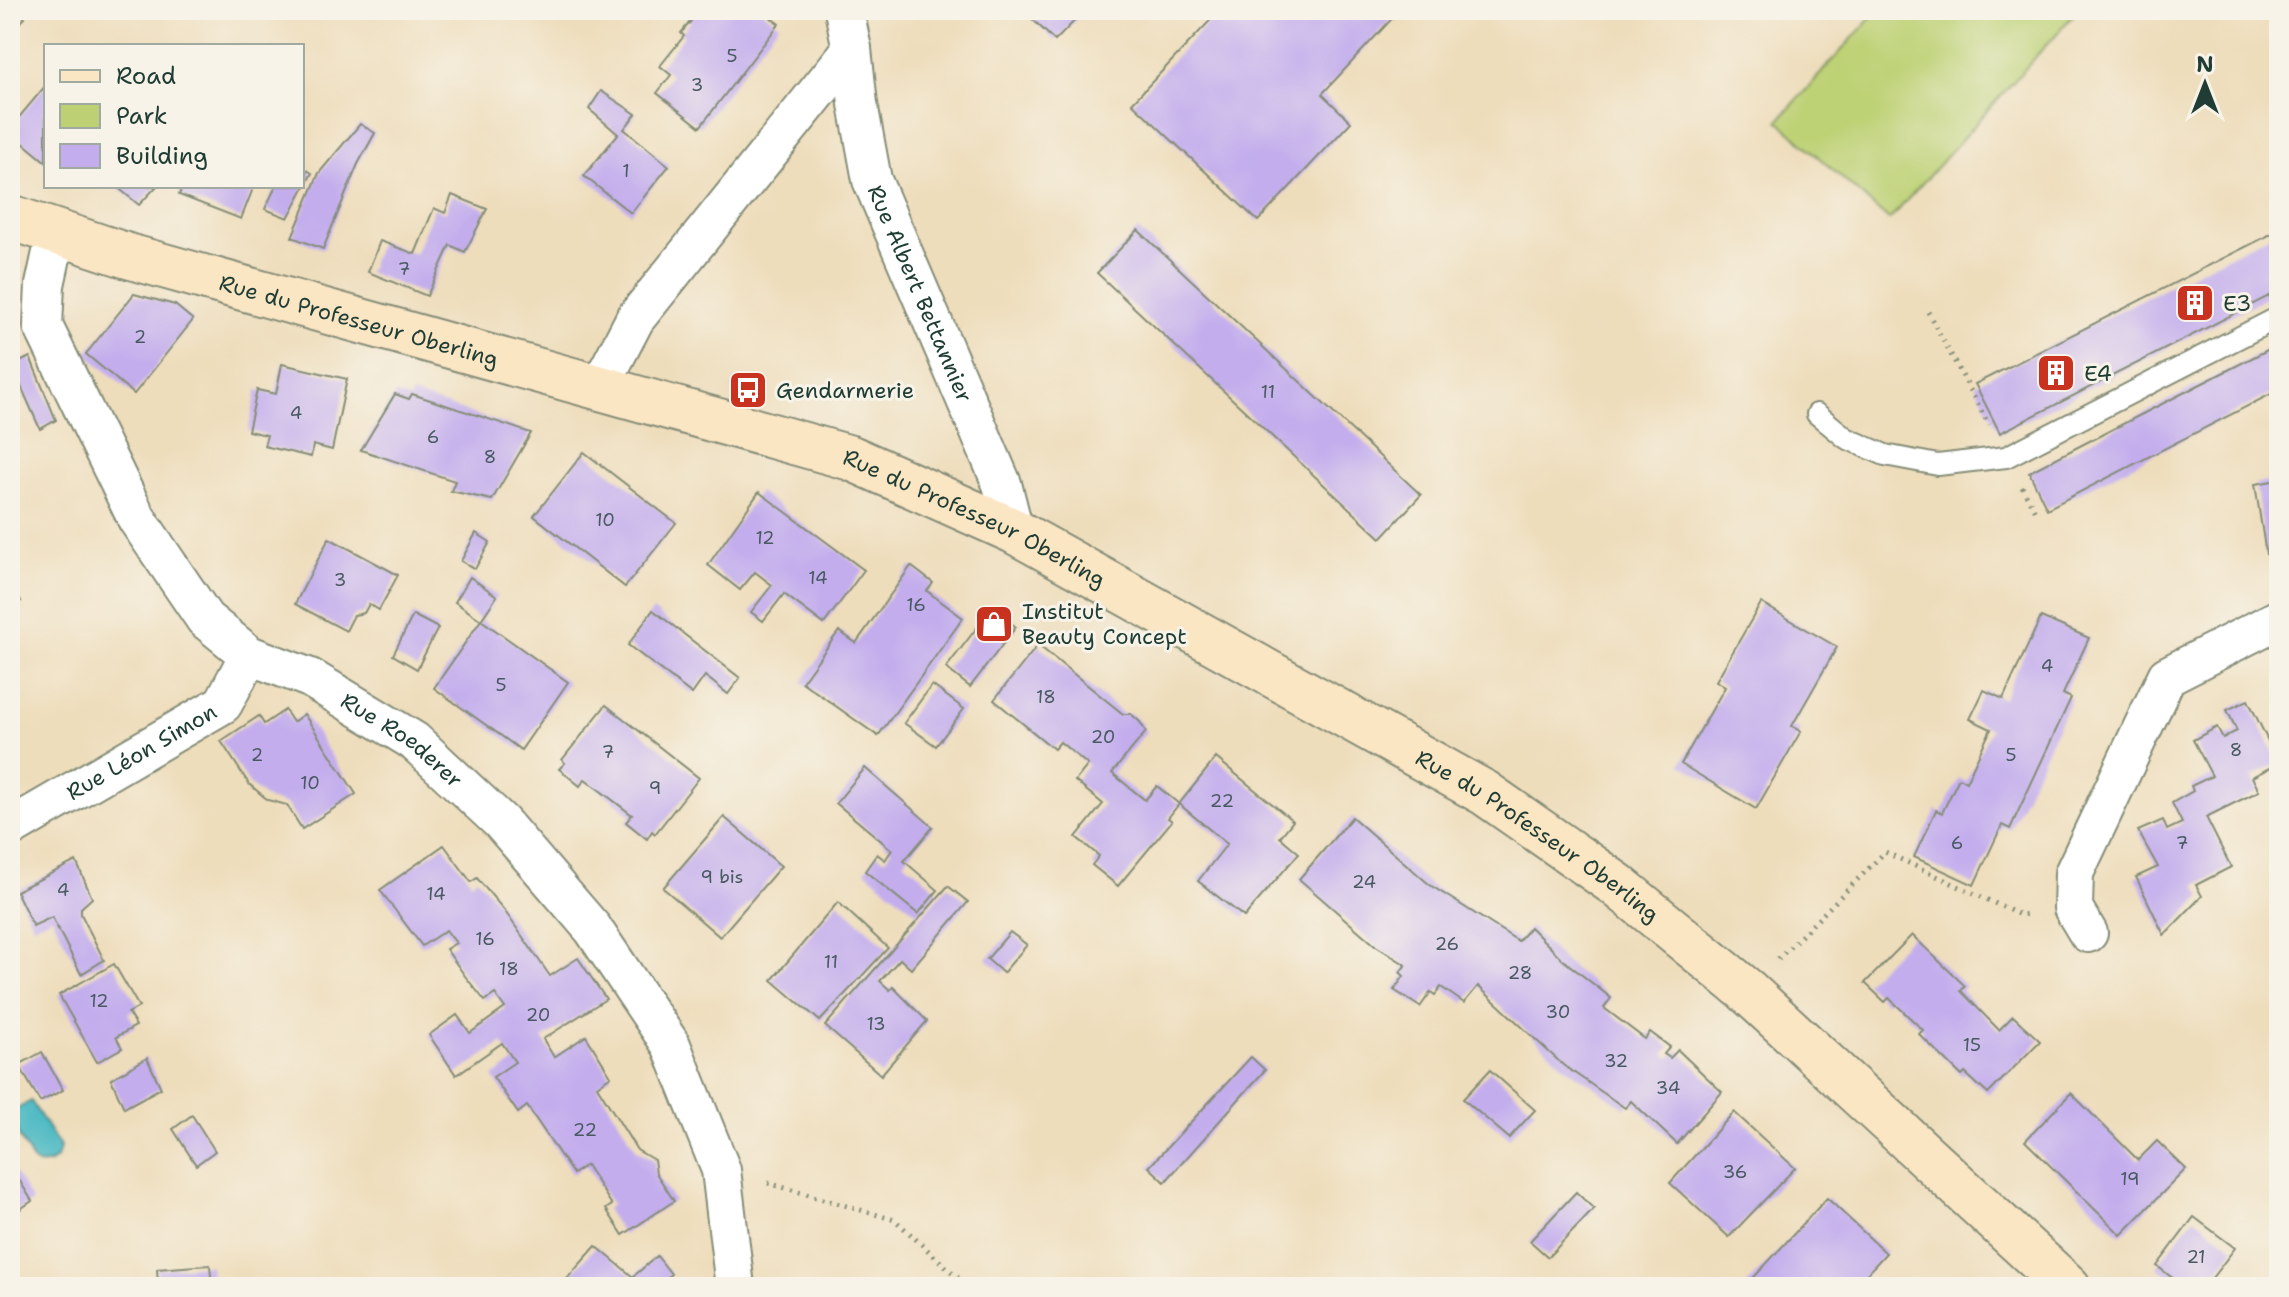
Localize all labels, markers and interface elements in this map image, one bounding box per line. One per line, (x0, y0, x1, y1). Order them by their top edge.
legend (44, 44, 304, 188)
house number: 5 (726, 44, 738, 68)
north arrow (2165, 44, 2245, 124)
text: N (2196, 50, 2214, 79)
text: Road (116, 60, 176, 92)
house number: 3 (691, 73, 703, 97)
text: Park (116, 100, 168, 132)
text: Building (116, 140, 208, 172)
house number: 1 (622, 159, 630, 183)
street label: Rue Albert Bettannier (861, 180, 980, 407)
house number: 7 (398, 257, 410, 281)
street label: Rue du Professeur Oberling (216, 268, 502, 373)
building icon: E3 (2174, 282, 2216, 324)
place label: E3 (2223, 289, 2251, 318)
house number: 2 (134, 325, 146, 349)
building icon: E4 (2035, 352, 2077, 394)
place label: E4 (2084, 359, 2112, 388)
bus stop icon: Gendarmerie (727, 369, 769, 411)
place label: Gendarmerie (776, 376, 914, 405)
house number: 11 (1261, 380, 1275, 404)
house number: 4 (290, 401, 302, 425)
house number: 6 (427, 425, 439, 449)
street label: Rue du Professeur Oberling (840, 442, 1111, 594)
house number: 8 (484, 445, 496, 469)
house number: 10 (595, 508, 615, 532)
house number: 12 (755, 526, 775, 550)
house number: 14 (808, 566, 828, 590)
house number: 3 (334, 568, 346, 592)
house number: 16 (906, 593, 926, 617)
place label: Institut Beauty Concept (1022, 597, 1187, 651)
shop icon: Institut Beauty Concept (973, 603, 1015, 645)
house number: 4 (2041, 654, 2053, 678)
house number: 5 (495, 673, 507, 697)
house number: 18 (1036, 685, 1056, 709)
street label: Rue Roederer (336, 686, 469, 794)
street label: Rue Léon Simon (61, 696, 222, 807)
house number: 20 (1091, 725, 1115, 749)
house number: 8 (2230, 738, 2242, 762)
house number: 7 (602, 740, 614, 764)
house number: 2 (251, 743, 263, 767)
street label: Rue du Professeur Oberling (1411, 743, 1666, 928)
house number: 5 (2005, 743, 2017, 767)
house number: 10 (300, 771, 320, 795)
house number: 9 (649, 776, 661, 800)
house number: 22 (1210, 789, 1234, 813)
house number: 6 (1951, 831, 1963, 855)
house number: 7 (2176, 831, 2188, 855)
house number: 9 bis (701, 865, 743, 889)
house number: 24 (1352, 870, 1376, 894)
house number: 4 (57, 878, 69, 902)
house number: 14 (426, 882, 446, 906)
house number: 16 (475, 927, 495, 951)
house number: 26 (1435, 932, 1459, 956)
house number: 11 (824, 950, 838, 974)
house number: 18 (499, 957, 519, 981)
house number: 28 (1508, 961, 1532, 985)
house number: 12 (89, 989, 109, 1013)
house number: 30 (1546, 1000, 1570, 1024)
house number: 20 (526, 1003, 550, 1027)
house number: 13 (866, 1012, 886, 1036)
house number: 15 (1963, 1033, 1981, 1057)
house number: 32 (1604, 1049, 1628, 1073)
house number: 34 (1656, 1076, 1680, 1100)
house number: 22 (573, 1118, 597, 1142)
house number: 36 (1723, 1160, 1747, 1184)
house number: 19 (2120, 1167, 2140, 1191)
house number: 21 (2186, 1245, 2206, 1269)

